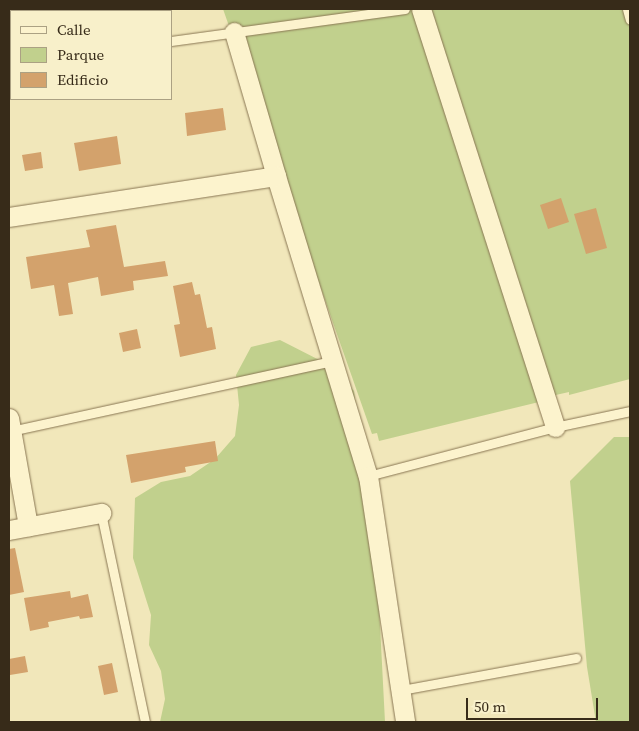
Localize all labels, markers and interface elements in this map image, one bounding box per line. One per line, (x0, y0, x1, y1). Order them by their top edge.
legend (10, 10, 172, 100)
text: Calle (57, 19, 91, 40)
text: Parque (57, 44, 104, 65)
text: Edificio (57, 69, 108, 90)
scale bar (469, 688, 602, 720)
text: 50 m (474, 696, 506, 717)

